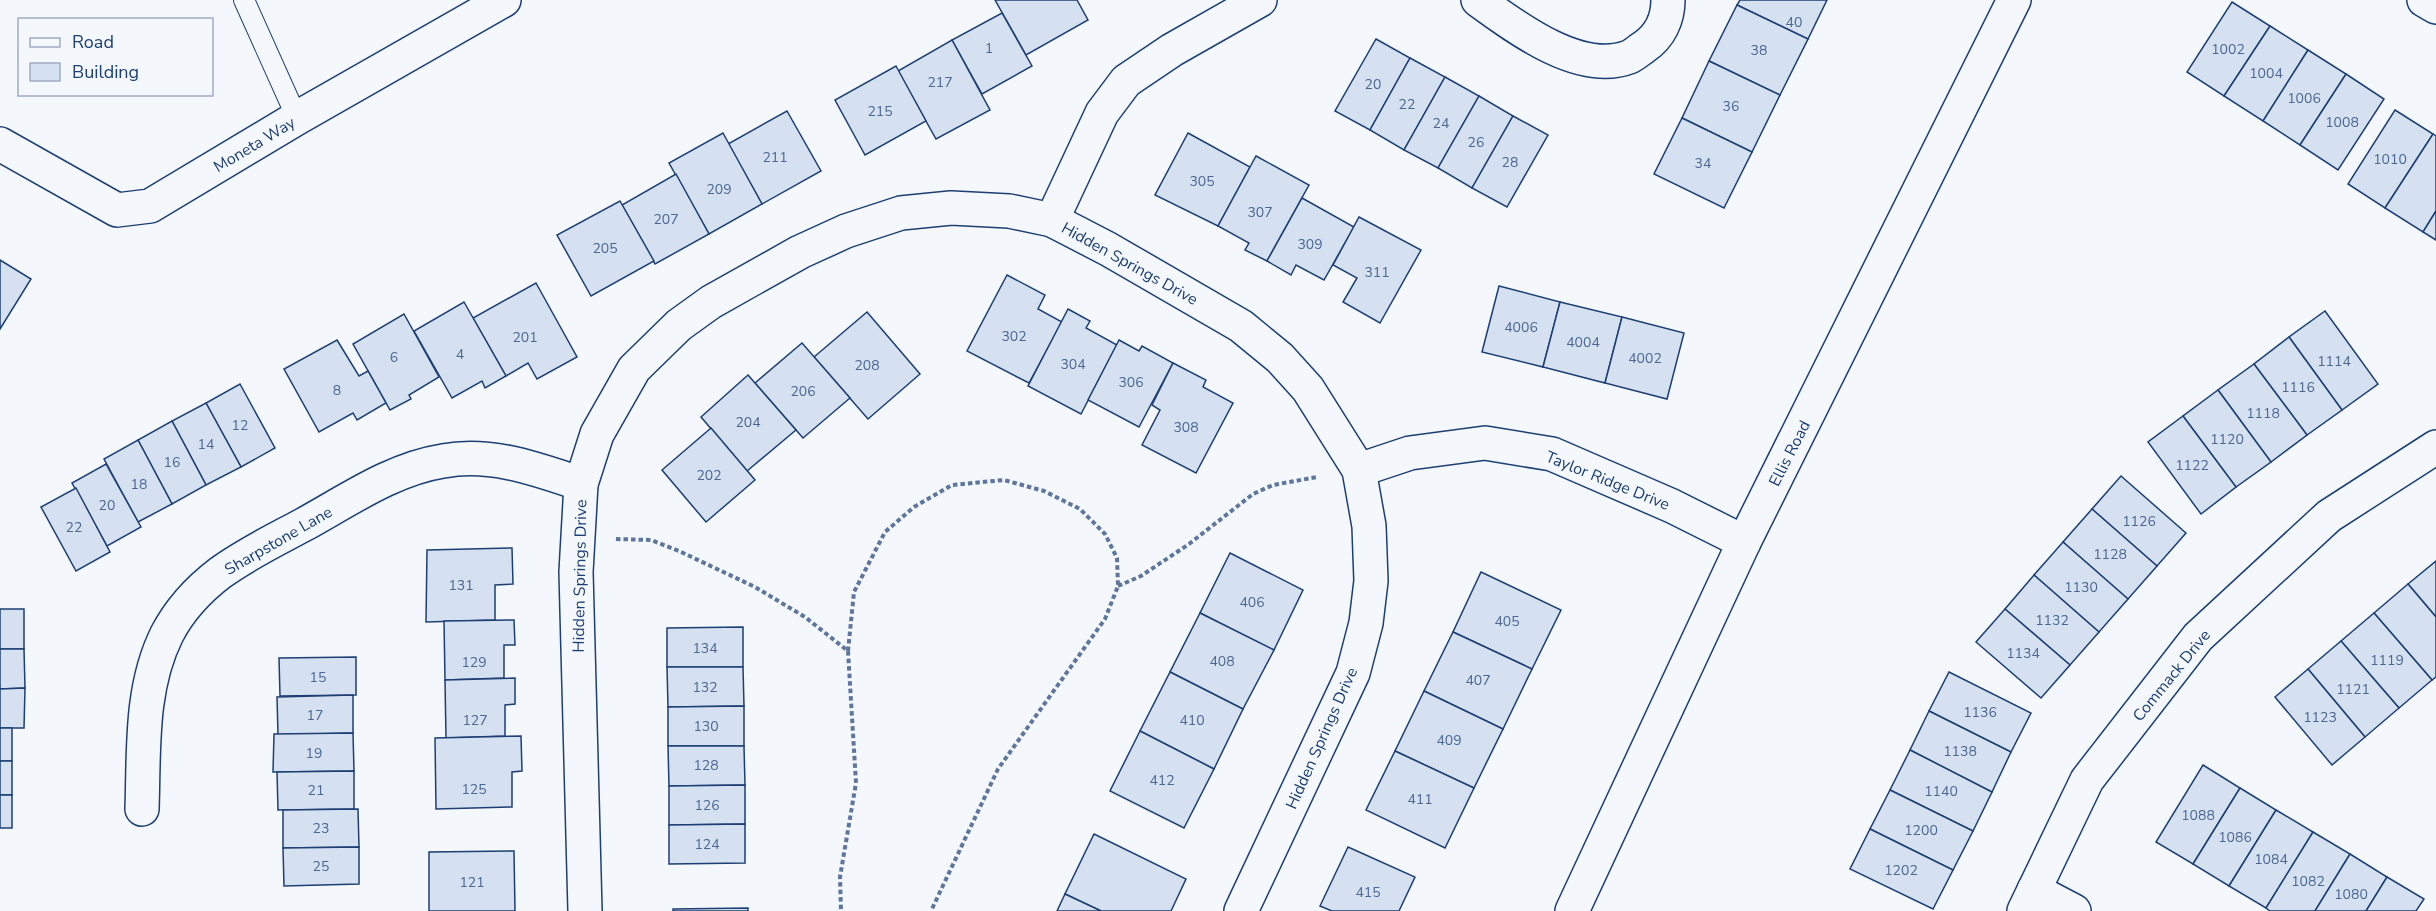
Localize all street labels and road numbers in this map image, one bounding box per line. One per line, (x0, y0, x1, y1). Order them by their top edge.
street label: Moneta Way (210, 111, 300, 178)
street label: Hidden Springs Drive (1057, 217, 1202, 311)
street label: Ellis Road (1764, 417, 1816, 490)
street label: Taylor Ridge Drive (1542, 446, 1673, 516)
street label: Hidden Springs Drive (568, 499, 592, 653)
street label: Sharpstone Lane (221, 501, 336, 581)
street label: Commack Drive (2128, 625, 2216, 726)
street label: Hidden Springs Drive (1281, 664, 1363, 813)

